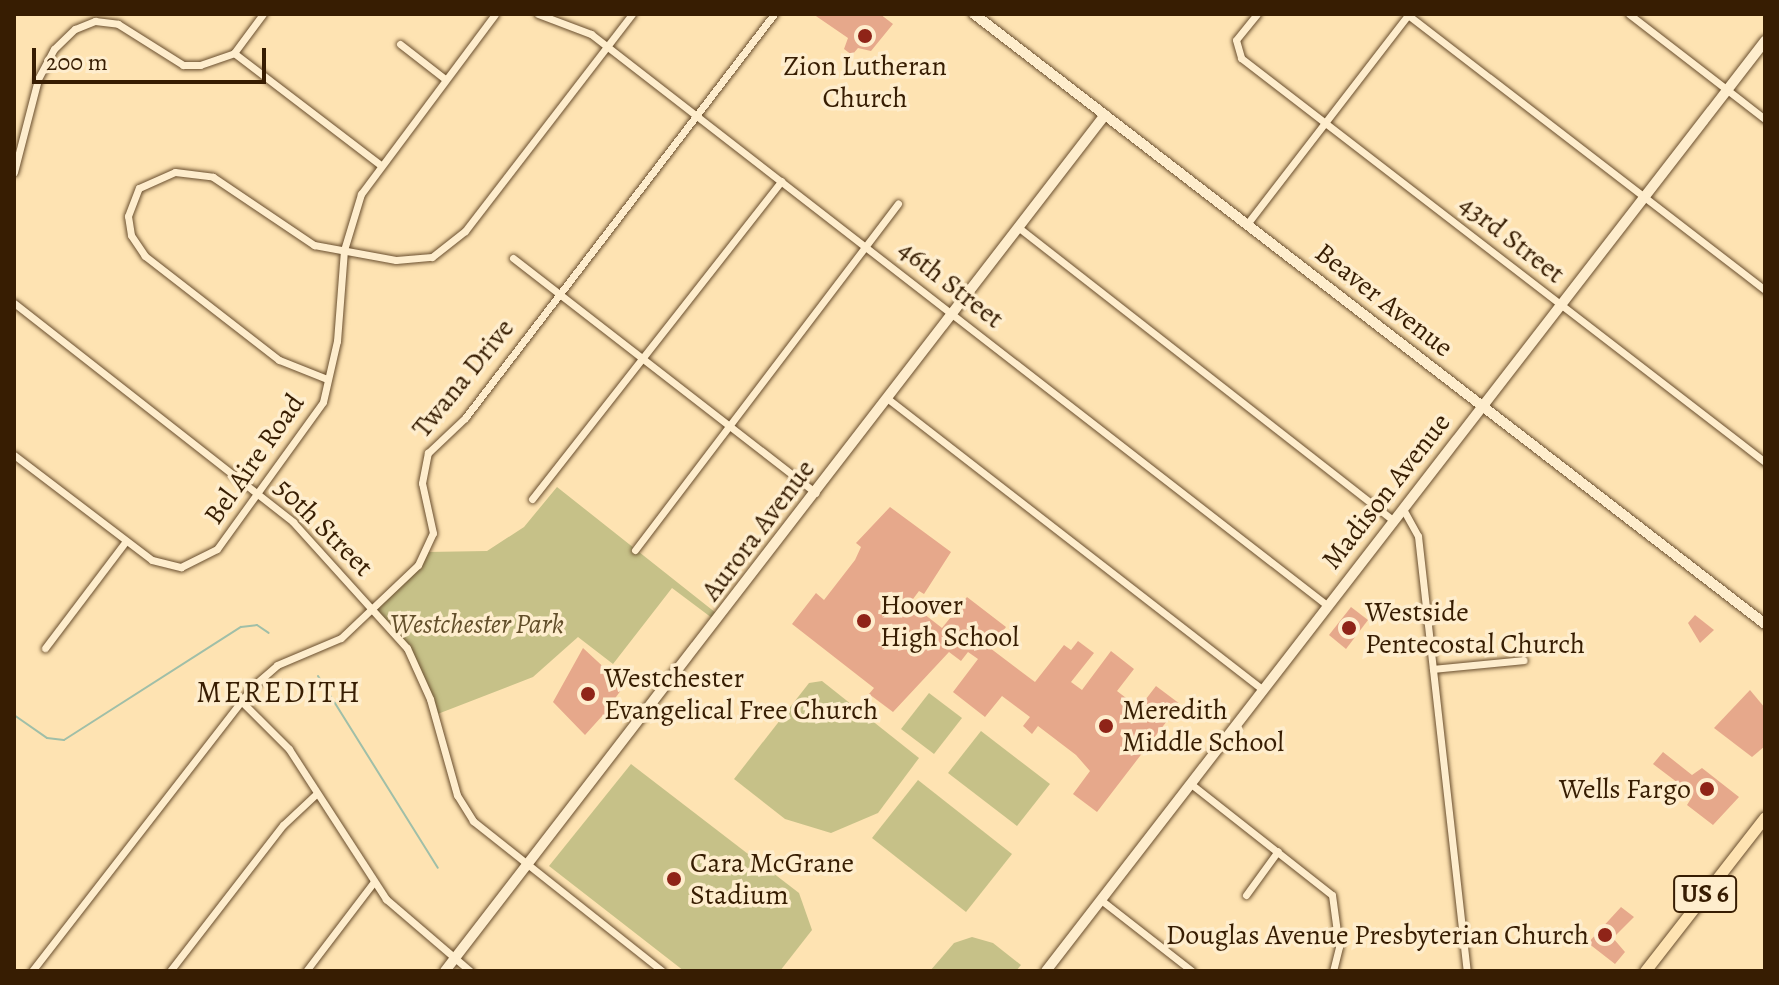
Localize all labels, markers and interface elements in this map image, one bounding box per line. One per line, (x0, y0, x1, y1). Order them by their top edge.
marker: Zion Lutheran Church (856, 27, 874, 45)
scale bar (36, 32, 270, 82)
text: 200 m (46, 46, 108, 78)
place label: Zion Lutheran Church (783, 49, 947, 115)
street label: 43rd Street (1453, 188, 1571, 290)
street label: 46th Street (892, 233, 1010, 335)
street label: Beaver Avenue (1308, 236, 1460, 364)
street label: Twana Drive (405, 312, 521, 444)
street label: Bel Aire Road (197, 387, 311, 531)
street label: Madison Avenue (1315, 406, 1457, 576)
street label: Aurora Avenue (694, 453, 822, 607)
street label: 50th Street (268, 471, 380, 583)
place label: Hoover High School (880, 588, 1019, 654)
place label: Westside Pentecostal Church (1365, 595, 1585, 661)
park label: Westchester Park (390, 607, 564, 641)
marker: Hoover High School (855, 612, 873, 630)
marker: Westside Pentecostal Church (1340, 619, 1358, 637)
place label: Westchester Evangelical Free Church (604, 661, 878, 727)
district label: MEREDITH (196, 674, 362, 710)
marker: Westchester Evangelical Free Church (579, 685, 597, 703)
place label: Meredith Middle School (1122, 693, 1284, 759)
marker: Meredith Middle School (1097, 717, 1115, 735)
place label: Wells Fargo (1559, 772, 1691, 806)
marker: Wells Fargo (1698, 780, 1716, 798)
place label: Cara McGrane Stadium (690, 846, 854, 912)
marker: Cara McGrane Stadium (665, 870, 683, 888)
road number: US 6 (1673, 872, 1737, 916)
place label: Douglas Avenue Presbyterian Church (1166, 918, 1589, 952)
marker: Douglas Avenue Presbyterian Church (1596, 926, 1614, 944)

